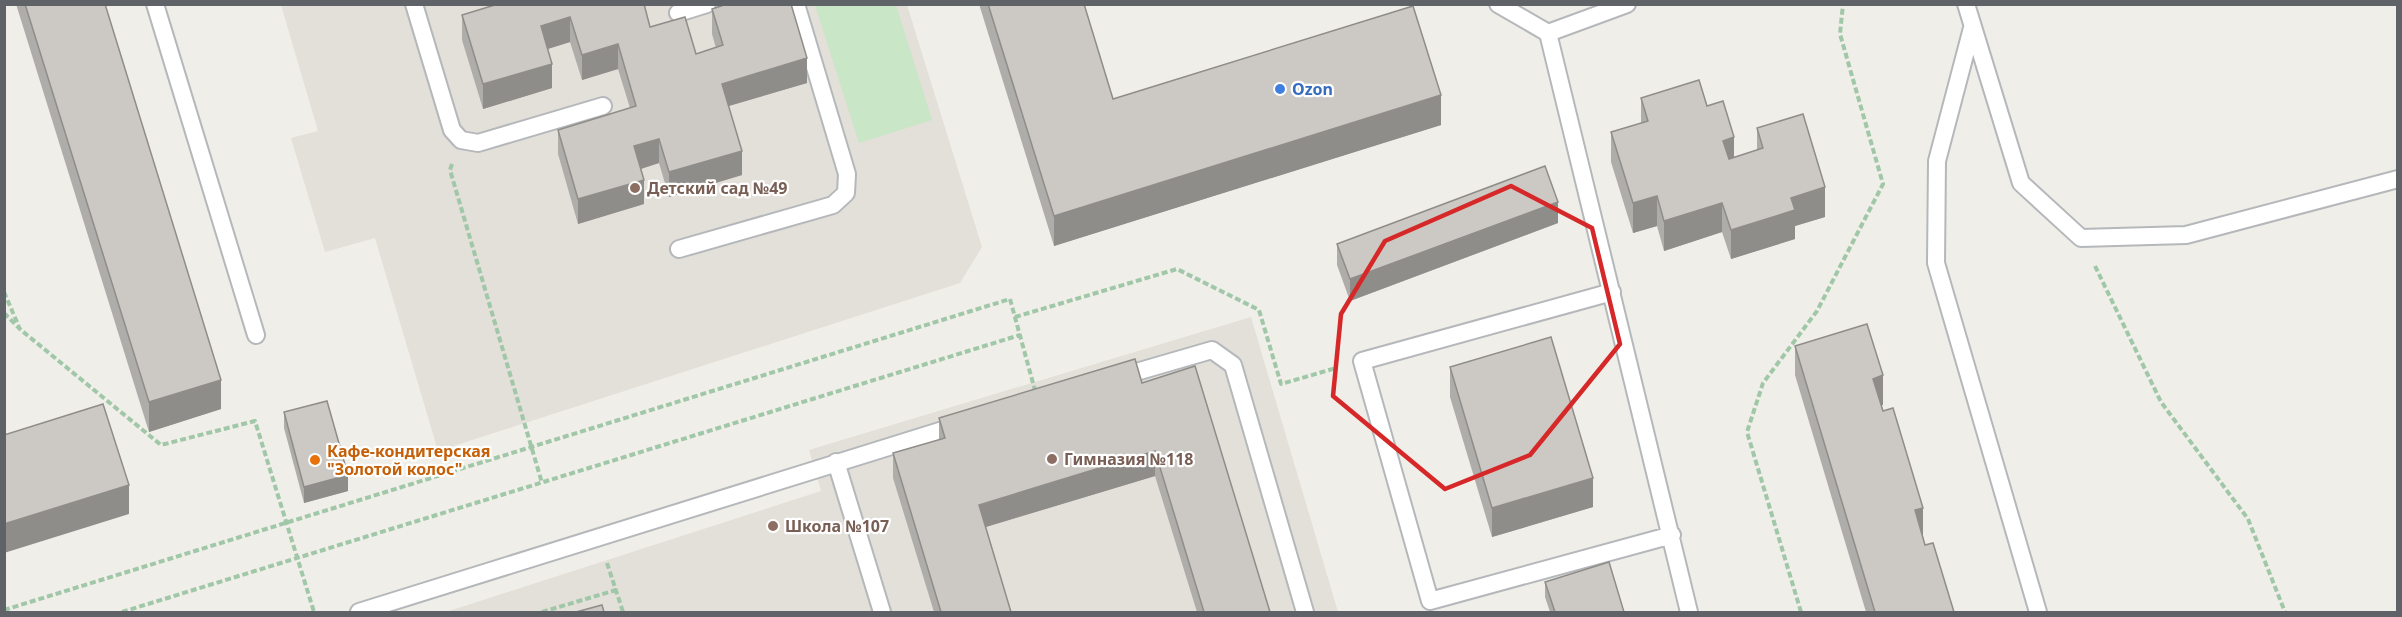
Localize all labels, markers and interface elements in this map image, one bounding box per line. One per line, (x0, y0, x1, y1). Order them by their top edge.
place label: Ozon (1292, 78, 1333, 100)
marker: Ozon (1273, 82, 1287, 96)
place label: Детский сад №49 (647, 177, 788, 199)
marker: Детский сад №49 (628, 181, 642, 195)
place label: Кафе-кондитерская "Золотой колос" (327, 440, 490, 480)
place label: Гимназия №118 (1064, 448, 1194, 470)
marker: Гимназия №118 (1045, 452, 1059, 466)
marker: Кафе-кондитерская "Золотой колос" (308, 453, 322, 467)
place label: Школа №107 (785, 515, 889, 537)
marker: Школа №107 (766, 519, 780, 533)

